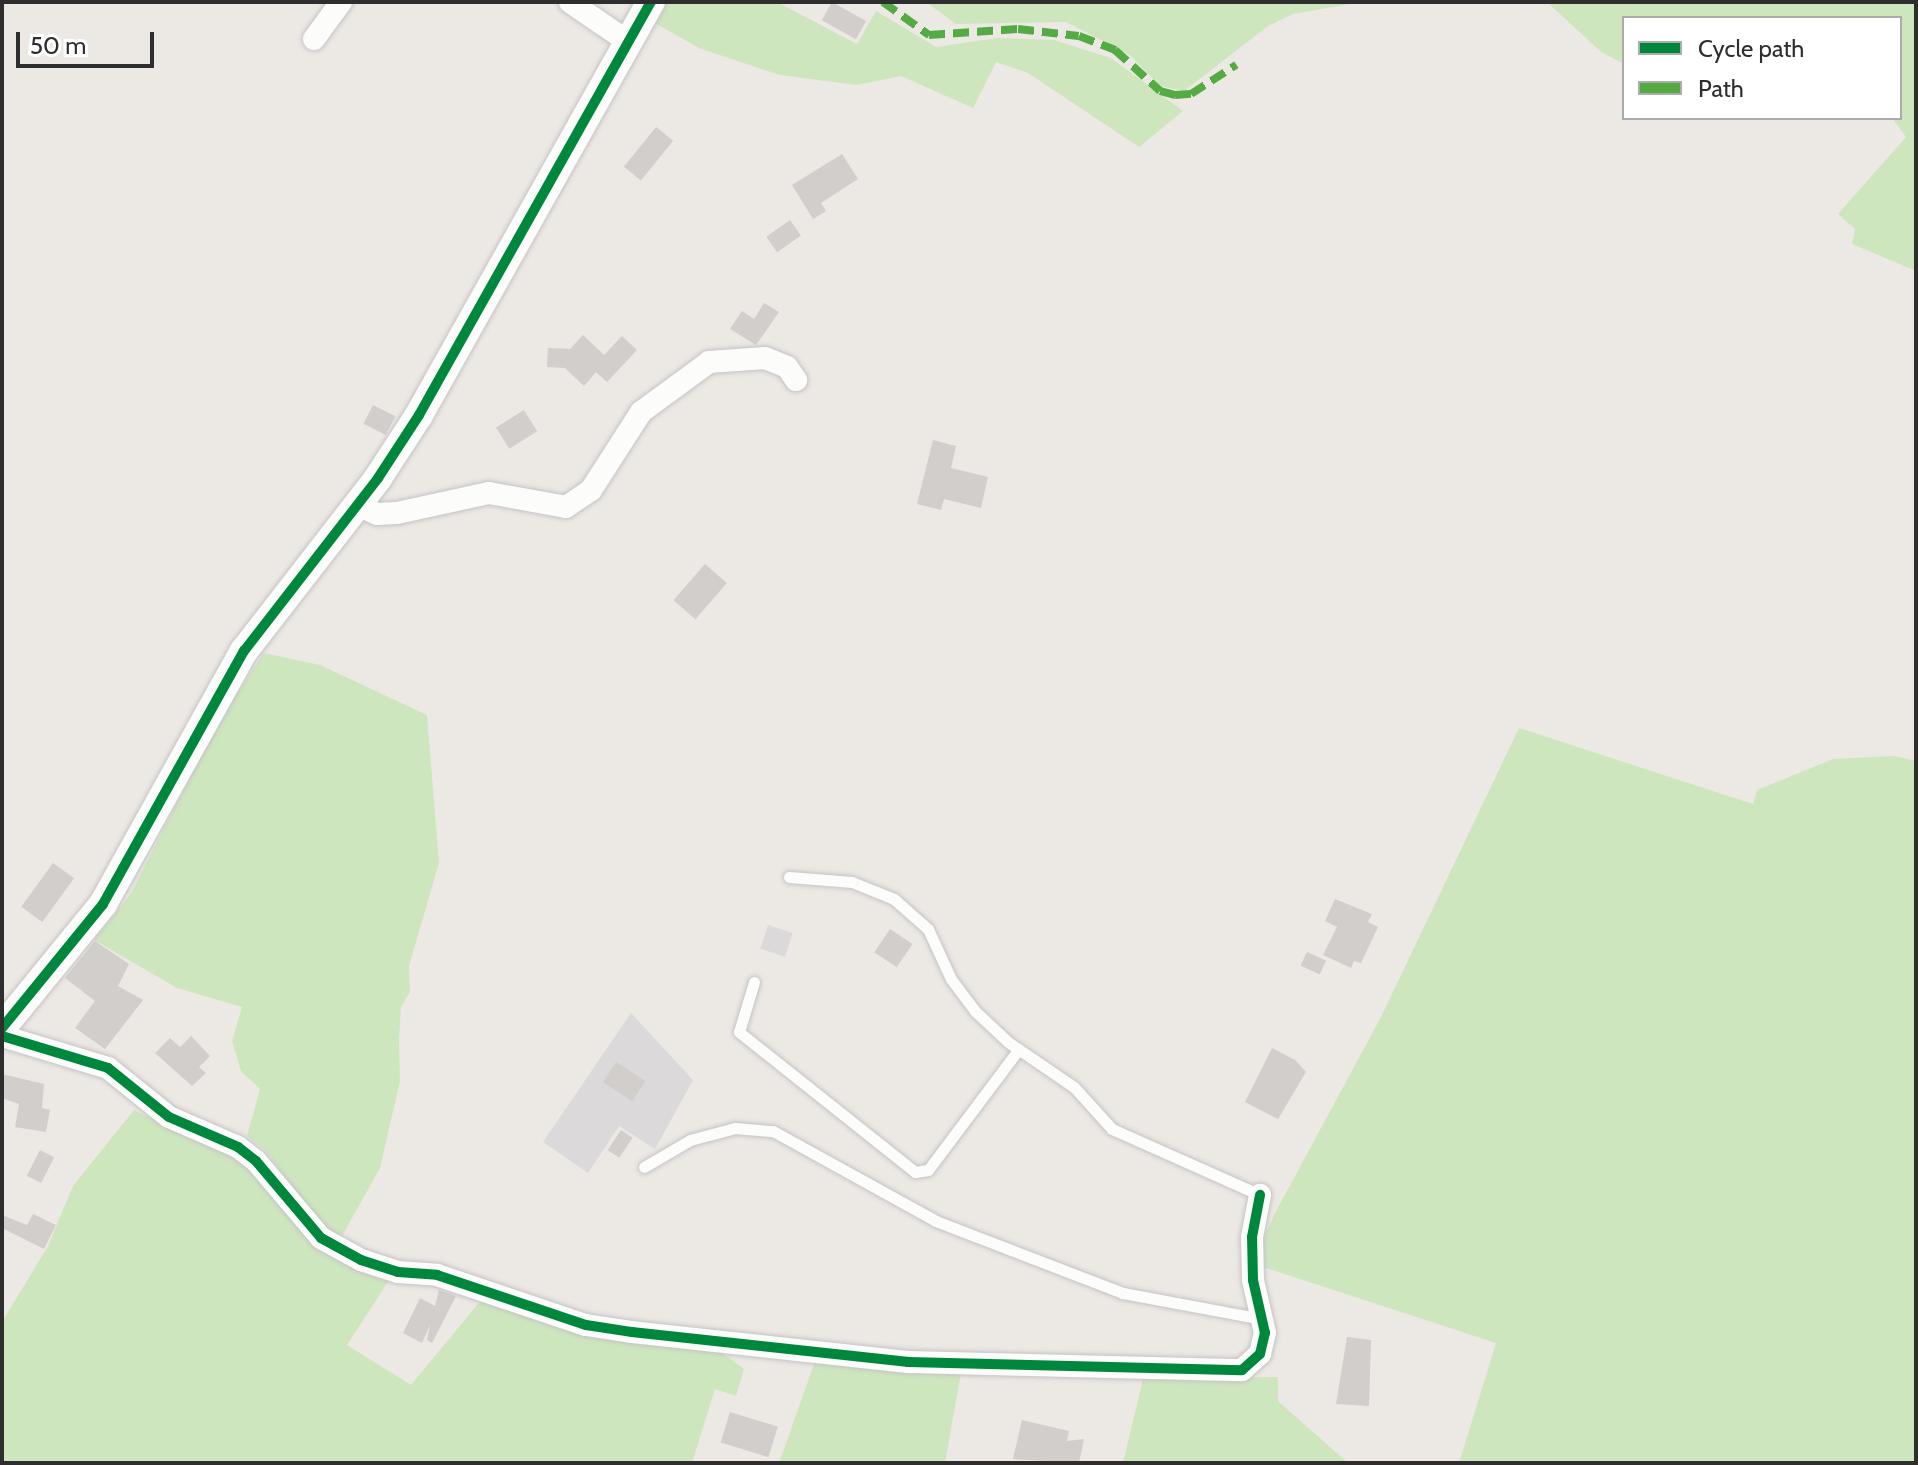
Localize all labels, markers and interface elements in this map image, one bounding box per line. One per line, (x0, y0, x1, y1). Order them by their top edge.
scale bar (20, 16, 158, 66)
legend (1622, 16, 1902, 120)
text: 50 m (30, 31, 86, 60)
text: Cycle path (1698, 34, 1804, 63)
text: Path (1698, 74, 1744, 103)

